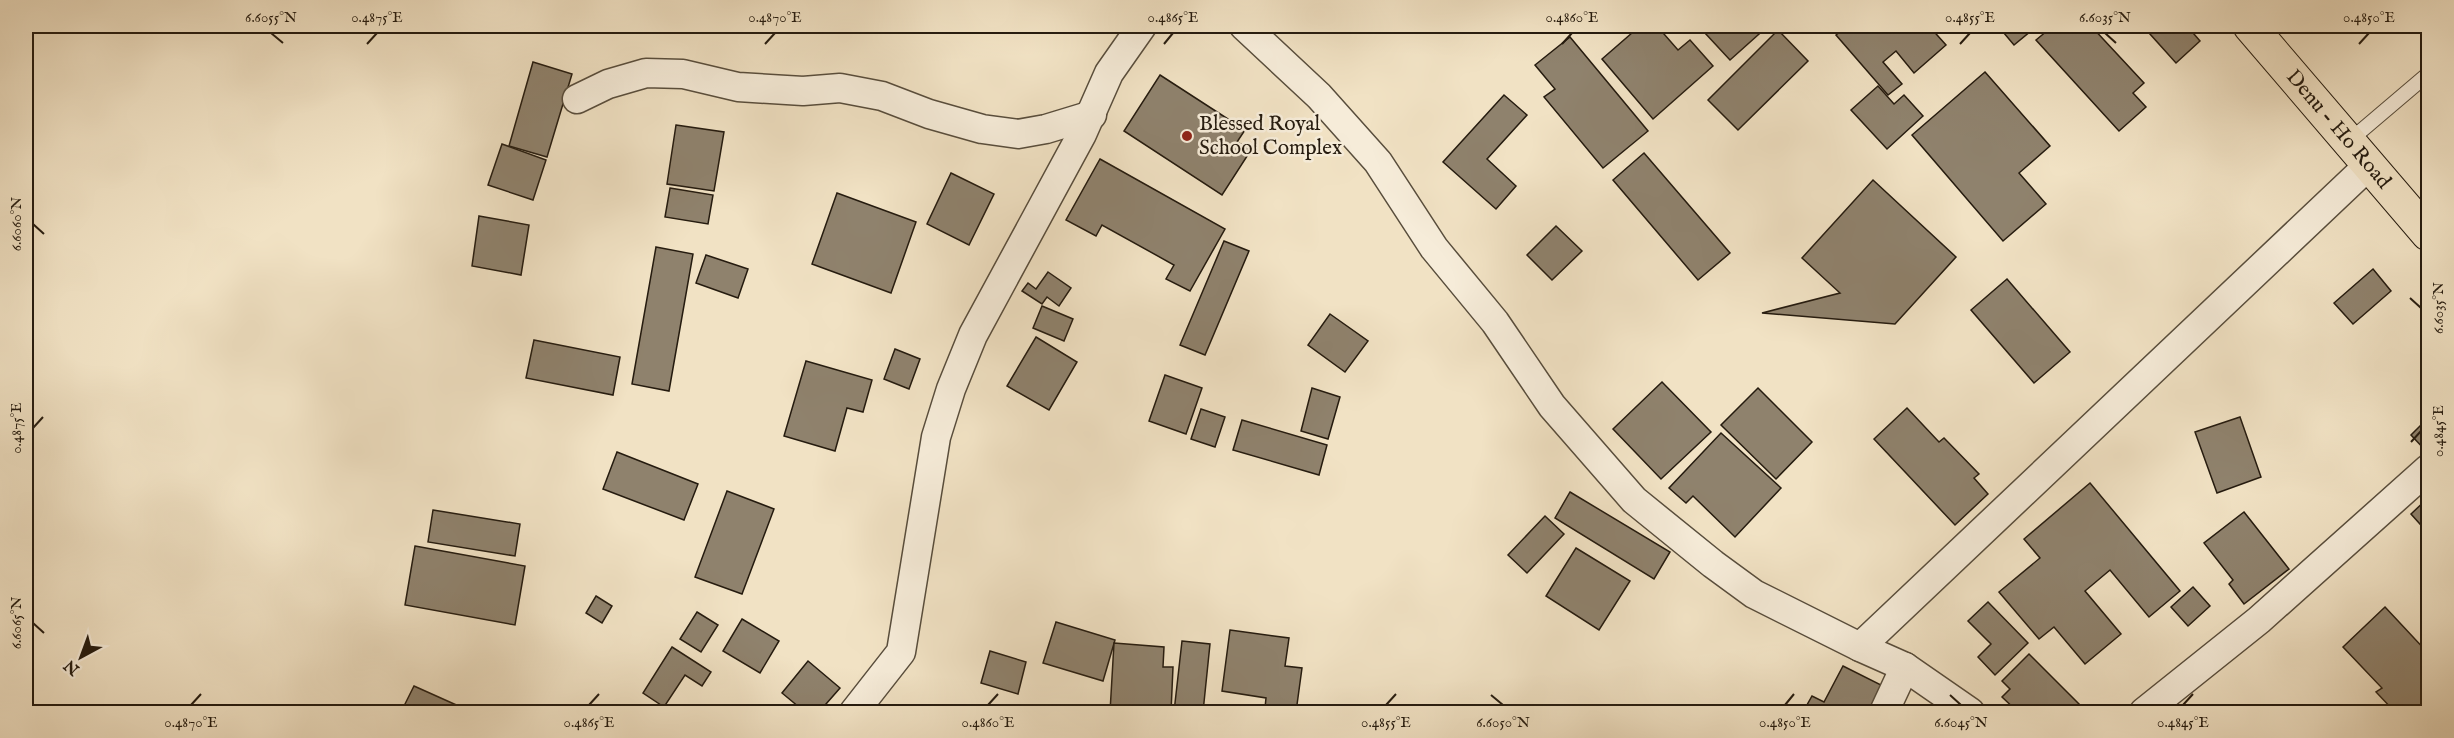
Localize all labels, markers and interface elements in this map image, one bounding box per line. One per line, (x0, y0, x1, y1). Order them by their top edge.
text: 6.6055°N (245, 8, 297, 27)
text: 0.4875°E (351, 8, 403, 27)
text: 0.4870°E (748, 8, 802, 27)
text: 0.4865°E (1148, 8, 1198, 27)
text: 0.4860°E (1546, 8, 1598, 27)
text: 0.4855°E (1945, 8, 1995, 27)
text: 6.6035°N (2079, 8, 2131, 27)
text: 0.4850°E (2343, 8, 2395, 27)
street label: Denu - Ho Road (2280, 64, 2397, 195)
place label: Blessed Royal School Complex (1199, 111, 1342, 162)
marker: Blessed Royal School Complex (1180, 129, 1194, 143)
text: 6.6060°N (7, 197, 26, 251)
text: 6.6035°N (2429, 282, 2448, 334)
text: 0.4875°E (7, 402, 26, 454)
text: 0.4845°E (2429, 405, 2448, 457)
text: 6.6065°N (7, 597, 26, 649)
north arrow (51, 627, 111, 687)
text: N (61, 655, 85, 680)
text: 0.4870°E (164, 713, 218, 732)
text: 0.4865°E (564, 713, 614, 732)
text: 0.4860°E (962, 713, 1014, 732)
text: 0.4855°E (1361, 713, 1411, 732)
text: 6.6050°N (1476, 713, 1530, 732)
text: 0.4850°E (1759, 713, 1811, 732)
text: 6.6045°N (1934, 713, 1988, 732)
text: 0.4845°E (2157, 713, 2209, 732)

